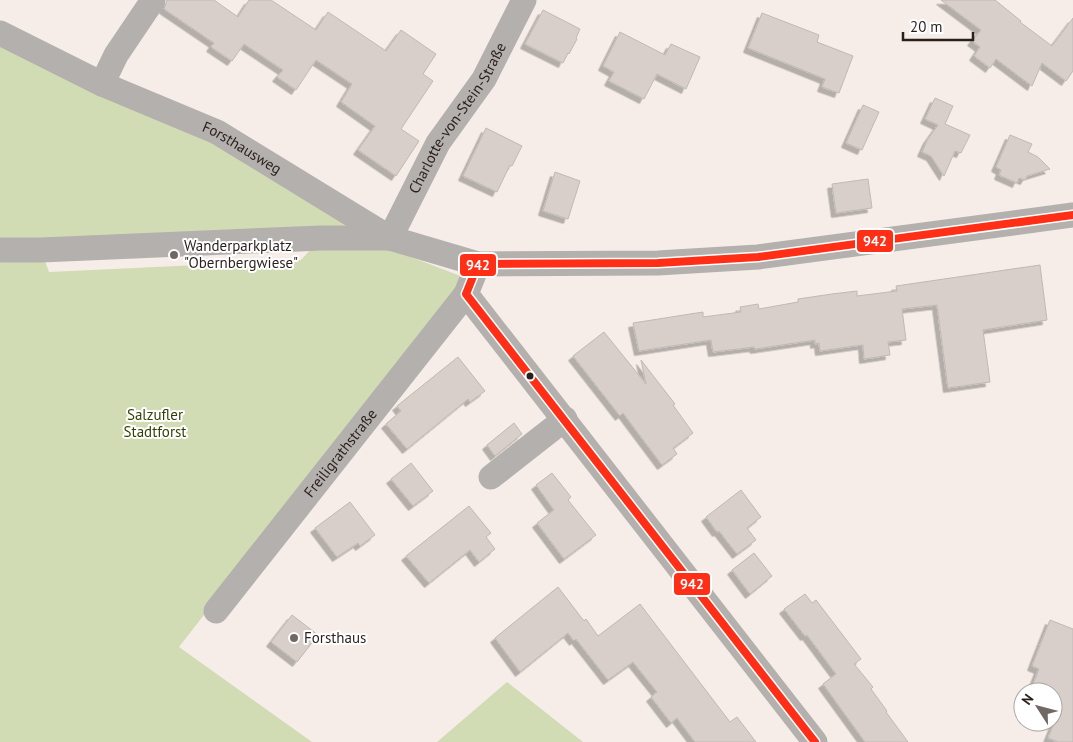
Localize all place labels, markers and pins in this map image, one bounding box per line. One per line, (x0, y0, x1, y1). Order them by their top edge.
place label: Wanderparkplatz "Obernbergwiese" (184, 236, 298, 272)
marker: Wanderparkplatz "Obernbergwiese" (168, 249, 180, 261)
unlabelled marker (525, 371, 535, 381)
place label: Forsthaus (304, 628, 366, 647)
marker: Forsthaus (288, 632, 300, 644)

